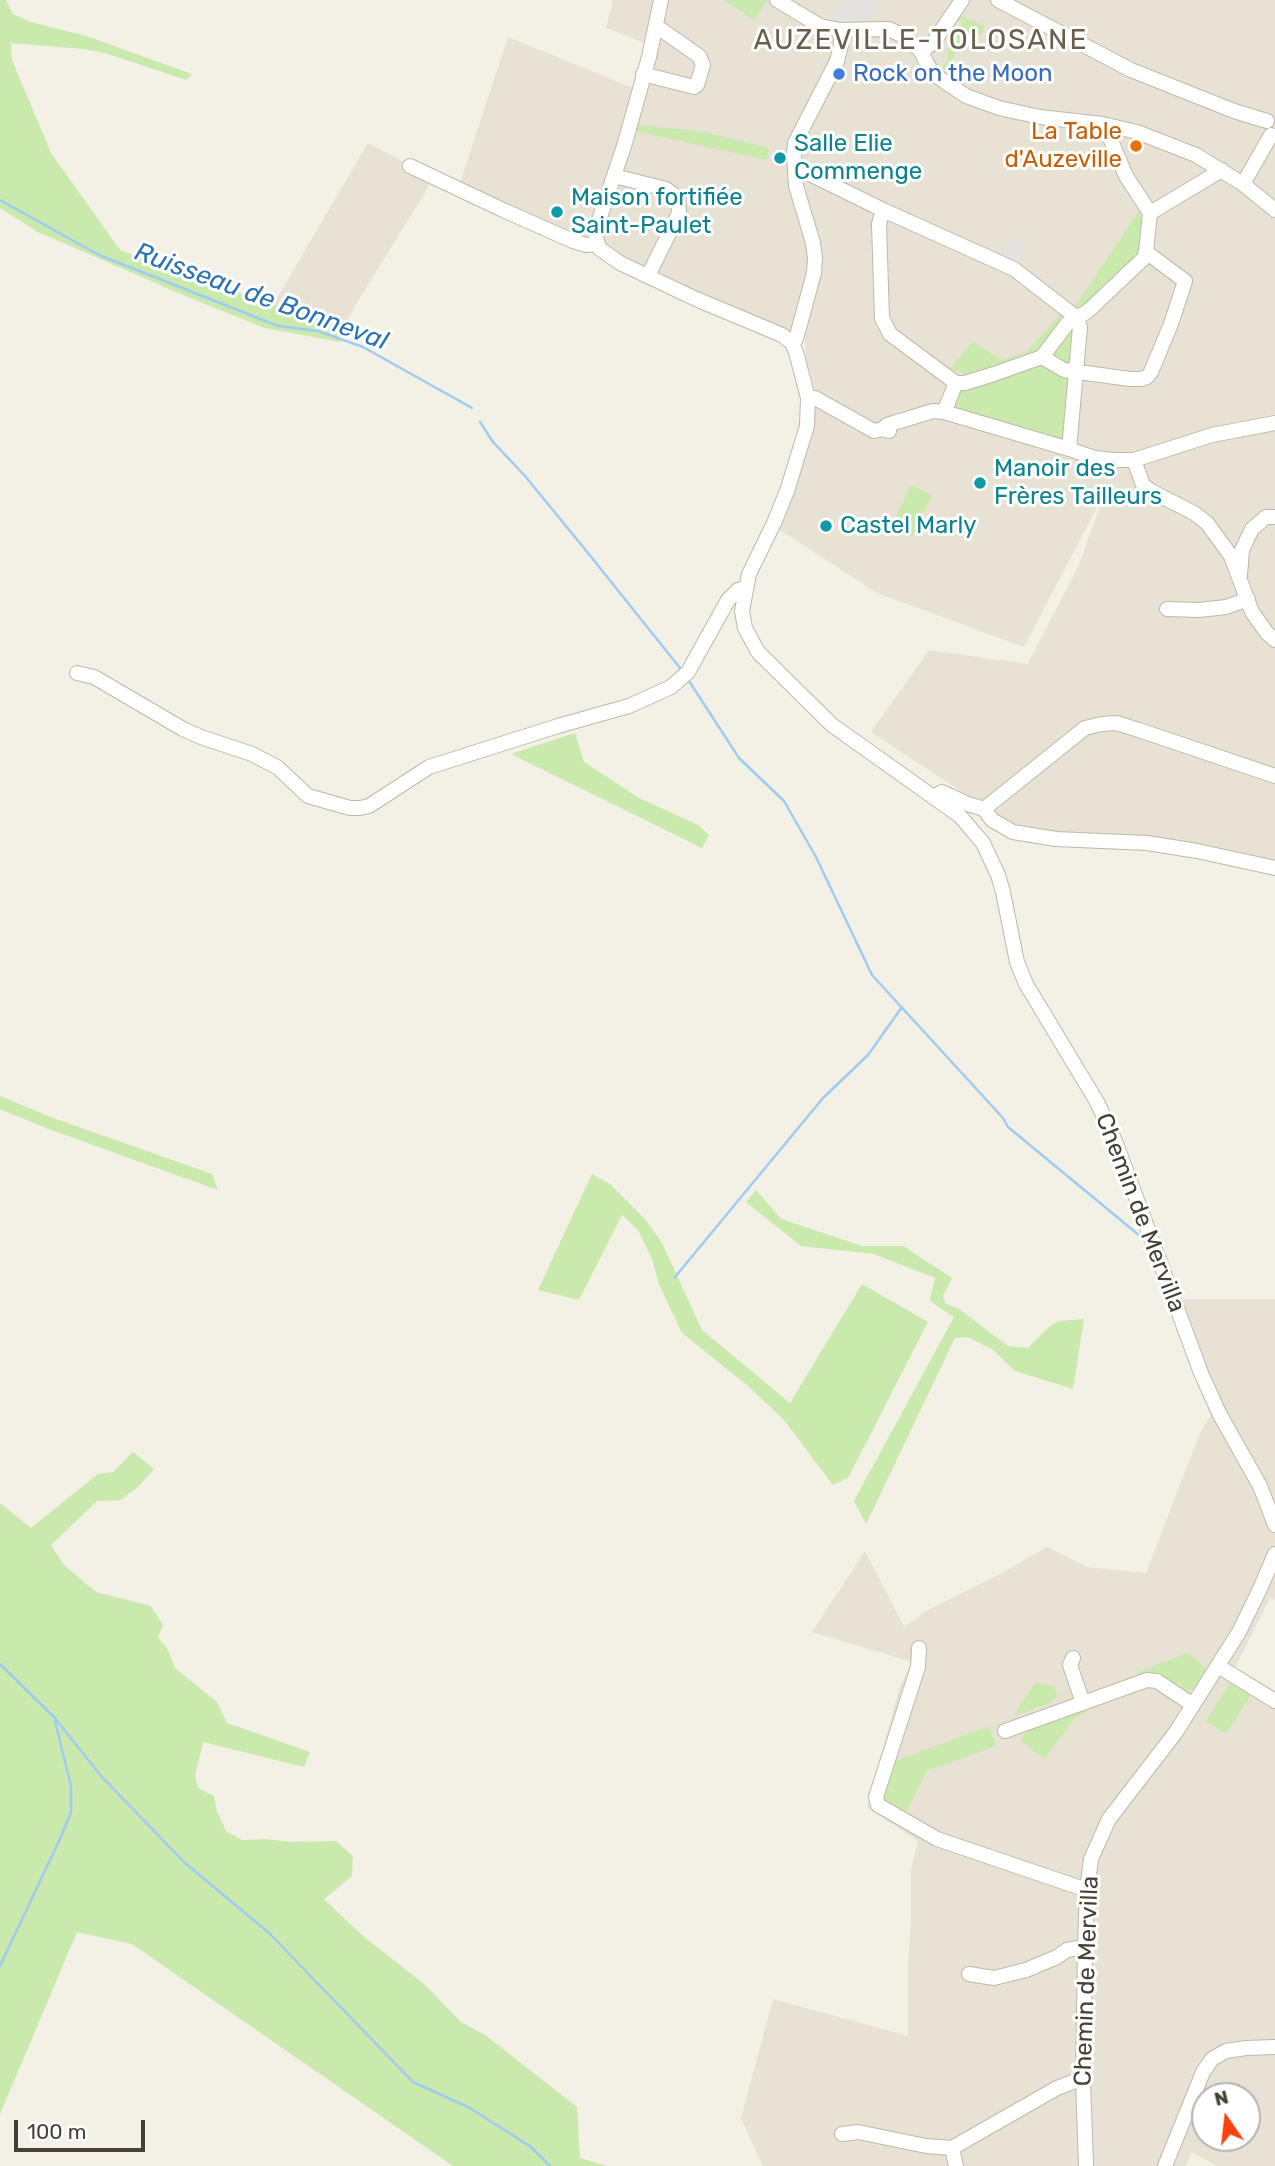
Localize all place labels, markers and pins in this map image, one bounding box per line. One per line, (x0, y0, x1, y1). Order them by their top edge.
place label: Rock on the Moon (853, 60, 1053, 88)
marker: Rock on the Moon (831, 66, 847, 82)
place label: La Table d'Auzeville (1004, 118, 1122, 174)
place label: Salle Elie Commenge (794, 130, 922, 186)
marker: La Table d'Auzeville (1128, 138, 1144, 154)
marker: Salle Elie Commenge (772, 150, 788, 166)
place label: Maison fortifiée Saint-Paulet (571, 184, 743, 240)
marker: Maison fortifiée Saint-Paulet (549, 204, 565, 220)
place label: Manoir des Frères Tailleurs (994, 455, 1162, 511)
marker: Manoir des Frères Tailleurs (972, 475, 988, 491)
place label: Castel Marly (840, 512, 976, 540)
marker: Castel Marly (818, 518, 834, 534)

